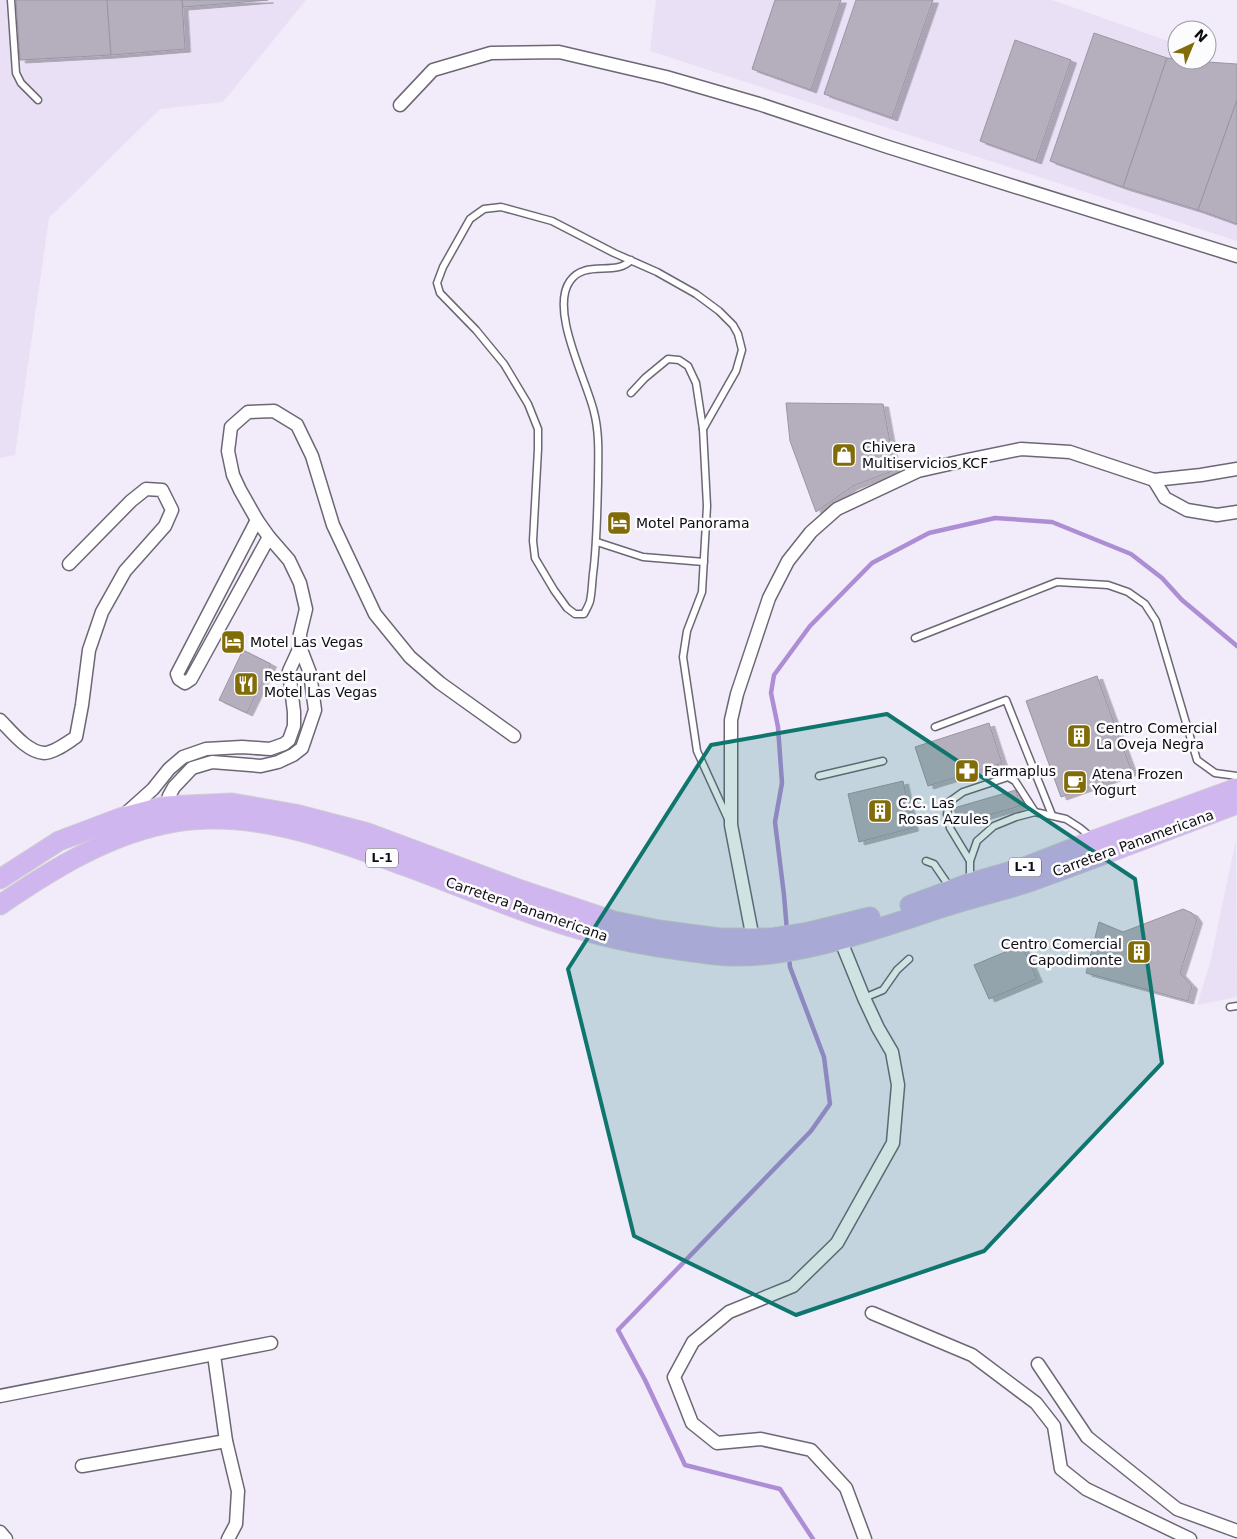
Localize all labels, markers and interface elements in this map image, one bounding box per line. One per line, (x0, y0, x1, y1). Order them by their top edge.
north arrow (1167, 20, 1217, 70)
text: N (1191, 26, 1211, 45)
place label: Chivera Multiservicios KCF (862, 439, 988, 471)
shop icon: Chivera Multiservicios KCF (831, 442, 857, 468)
hotel icon: Motel Panorama (606, 510, 632, 536)
place label: Motel Panorama (636, 515, 749, 531)
hotel icon: Motel Las Vegas (220, 629, 246, 655)
place label: Motel Las Vegas (250, 634, 363, 650)
place label: Restaurant del Motel Las Vegas (264, 668, 377, 700)
restaurant icon: Restaurant del Motel Las Vegas (233, 671, 259, 697)
place label: Centro Comercial La Oveja Negra (1096, 720, 1217, 752)
building icon: Centro Comercial La Oveja Negra (1066, 723, 1092, 749)
pharmacy icon: Farmaplus (954, 758, 980, 784)
place label: Farmaplus (984, 763, 1056, 779)
place label: Atena Frozen Yogurt (1091, 766, 1183, 798)
cafe icon: Atena Frozen Yogurt (1062, 769, 1088, 795)
place label: C.C. Las Rosas Azules (898, 795, 989, 827)
building icon: C.C. Las Rosas Azules (867, 798, 893, 824)
street label: Carretera Panamericana (1050, 806, 1216, 880)
road number: L-1 (366, 848, 398, 868)
road number: L-1 (1009, 858, 1041, 876)
street label: Carretera Panamericana (444, 874, 610, 944)
place label: Centro Comercial Capodimonte (1001, 936, 1122, 968)
building icon: Centro Comercial Capodimonte (1126, 939, 1152, 965)

